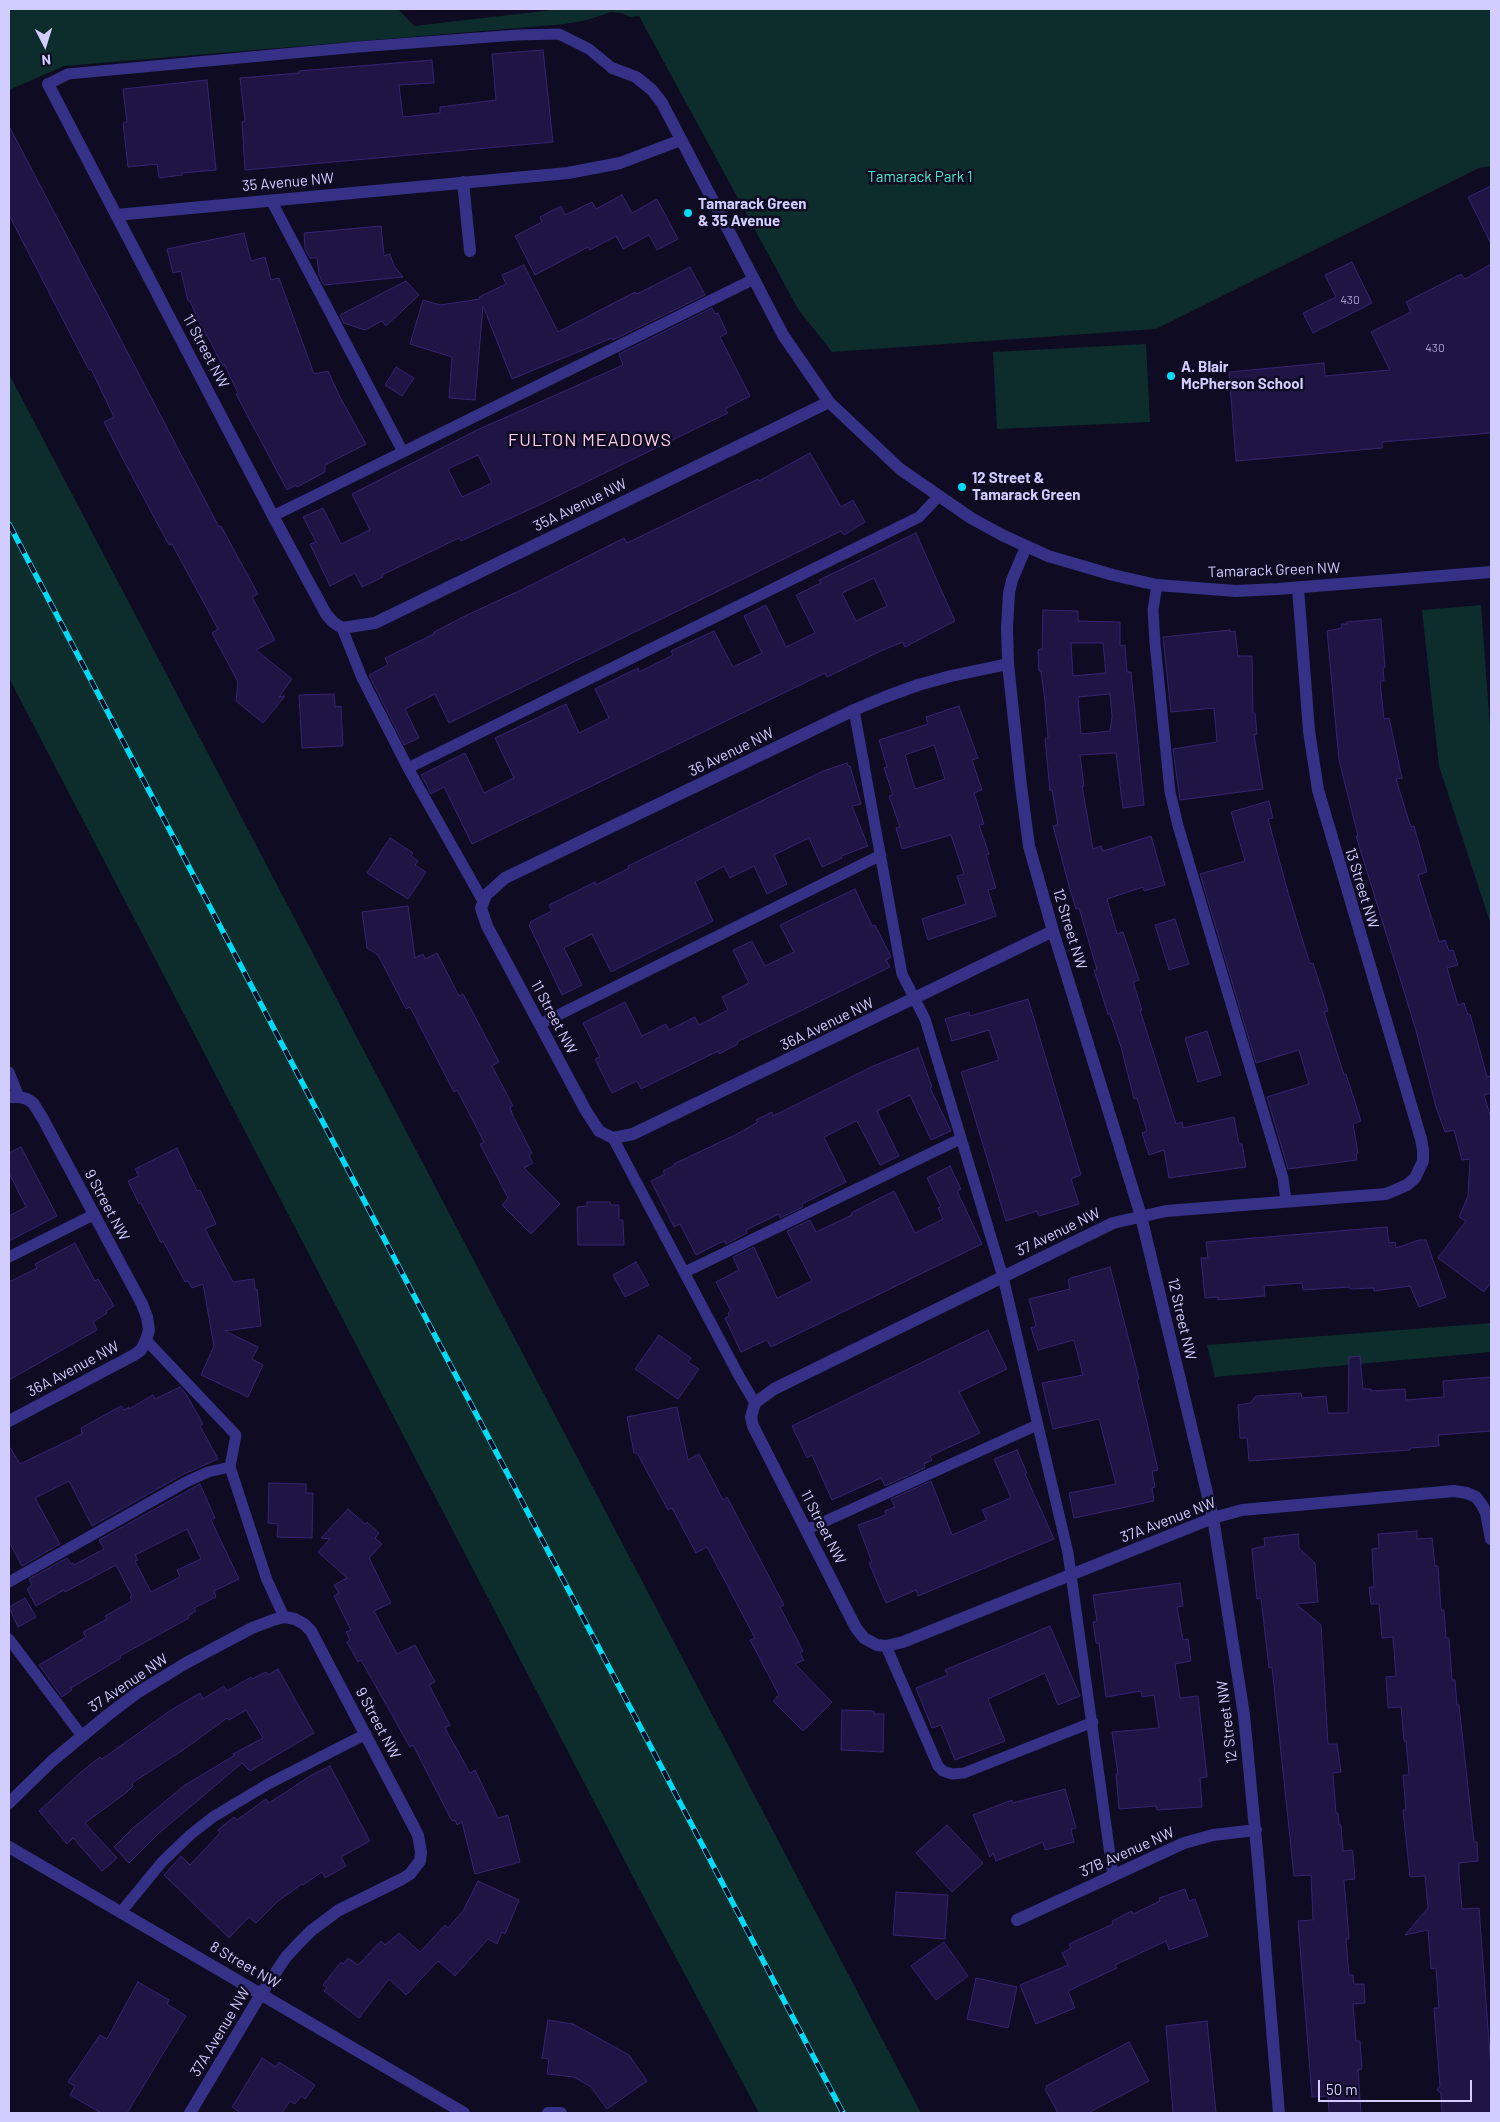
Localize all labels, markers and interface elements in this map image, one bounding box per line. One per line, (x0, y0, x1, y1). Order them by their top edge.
north arrow (20, 20, 70, 70)
text: N (41, 52, 52, 69)
park label: Tamarack Park 1 (867, 168, 973, 186)
street label: 35 Avenue NW (241, 169, 335, 195)
place label: Tamarack Green & 35 Avenue (698, 195, 807, 230)
marker: Tamarack Green & 35 Avenue (682, 207, 694, 219)
house number: 430 (1340, 293, 1360, 307)
street label: 11 Street NW (179, 311, 233, 391)
house number: 430 (1425, 341, 1445, 355)
place label: A. Blair McPherson School (1181, 358, 1303, 393)
marker: A. Blair McPherson School (1165, 370, 1177, 382)
district label: FULTON MEADOWS (506, 429, 674, 451)
place label: 12 Street & Tamarack Green (972, 469, 1081, 504)
street label: 35A Avenue NW (530, 475, 630, 535)
marker: 12 Street & Tamarack Green (956, 481, 968, 493)
street label: Tamarack Green NW (1208, 559, 1340, 581)
street label: 36 Avenue NW (686, 724, 776, 780)
street label: 13 Street NW (1341, 846, 1383, 930)
street label: 12 Street NW (1049, 886, 1091, 972)
street label: 11 Street NW (527, 977, 581, 1057)
street label: 36A Avenue NW (777, 994, 877, 1054)
street label: 9 Street NW (81, 1166, 133, 1244)
street label: 37 Avenue NW (1013, 1204, 1103, 1260)
street label: 12 Street NW (1164, 1276, 1200, 1362)
street label: 36A Avenue NW (24, 1337, 122, 1401)
street label: 11 Street NW (797, 1487, 849, 1567)
street label: 37A Avenue NW (1118, 1494, 1218, 1546)
street label: 37 Avenue NW (85, 1650, 171, 1716)
street label: 12 Street NW (1213, 1679, 1241, 1765)
street label: 9 Street NW (352, 1684, 404, 1762)
street label: 37B Avenue NW (1077, 1823, 1177, 1881)
street label: 8 Street NW (207, 1938, 283, 1992)
street label: 37A Avenue NW (186, 1984, 254, 2080)
scale bar (1320, 2070, 1474, 2102)
text: 50 m (1326, 2080, 1358, 2098)

